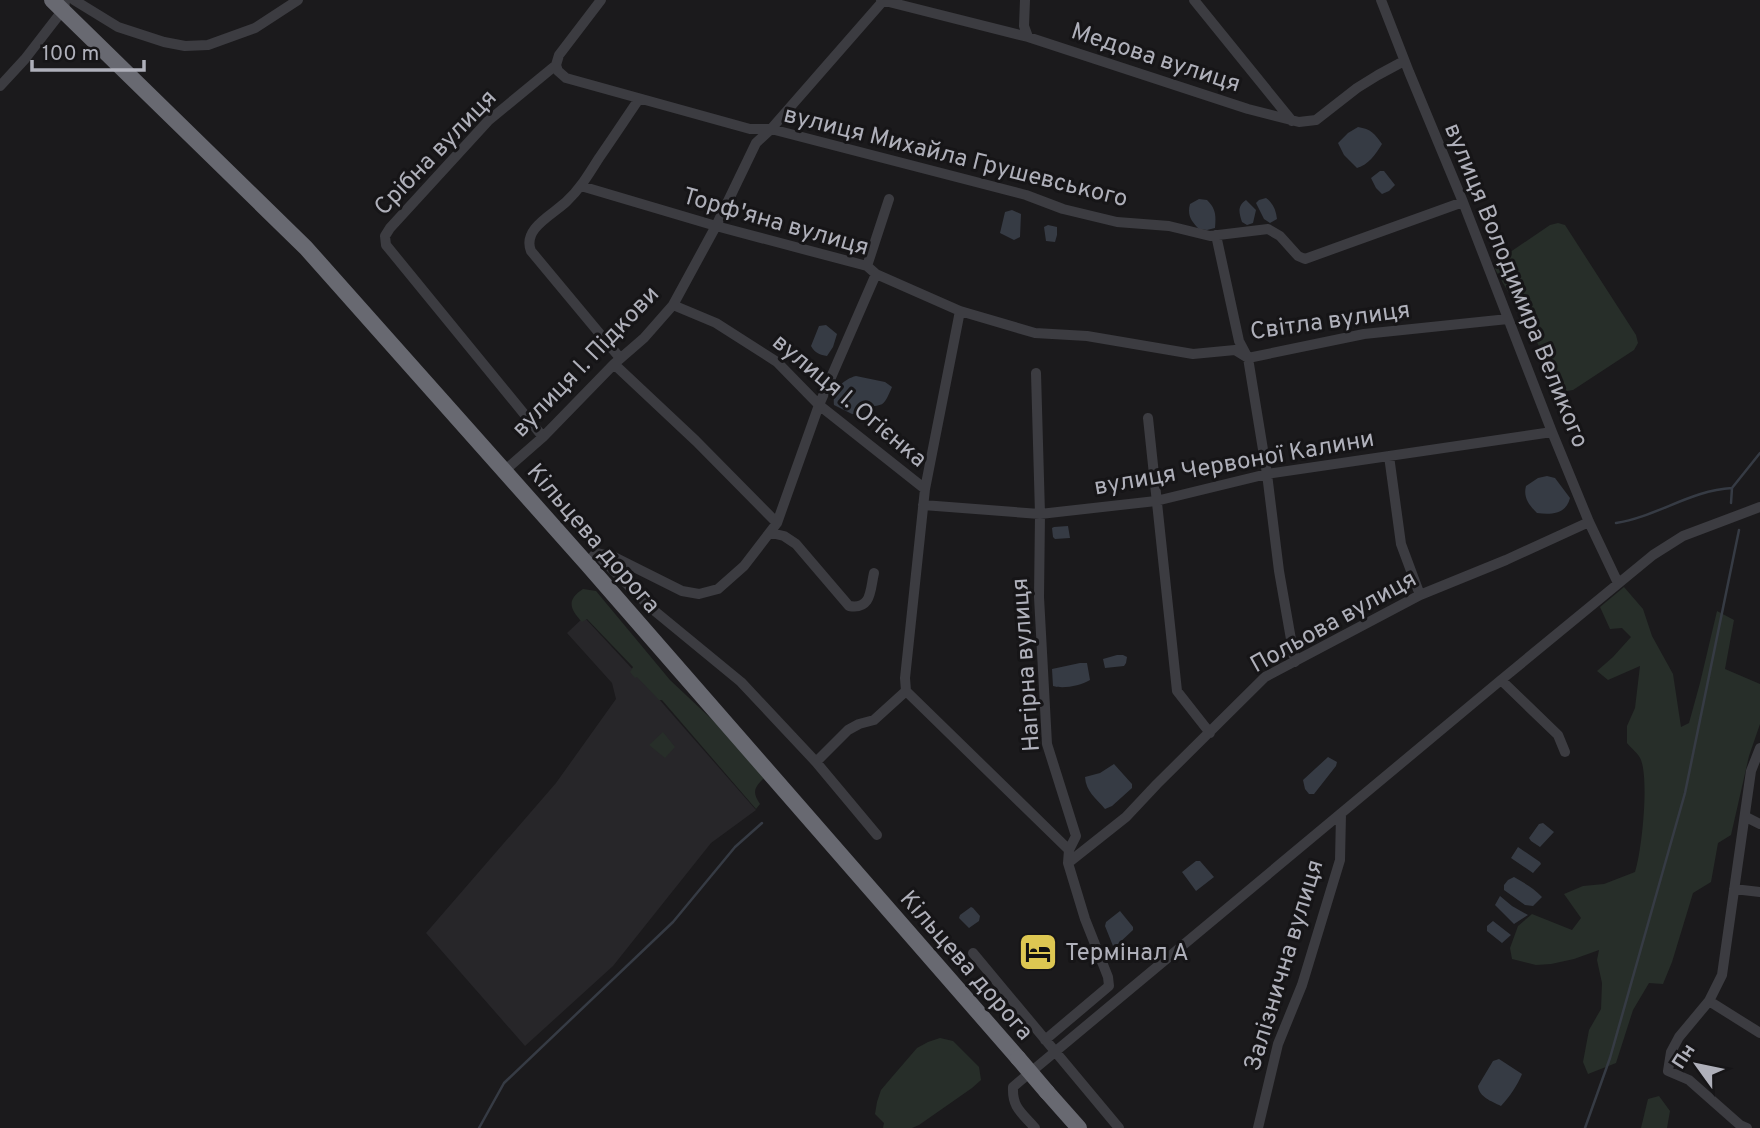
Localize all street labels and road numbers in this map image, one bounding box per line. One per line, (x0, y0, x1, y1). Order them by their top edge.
street label: Медова вулиця (1067, 17, 1244, 100)
street label: Срібна вулиця (369, 84, 504, 223)
street label: вулиця Михайла Грушевського (780, 101, 1131, 215)
street label: вулиця Володимира Великого (1436, 119, 1594, 452)
street label: Торф'яна вулиця (679, 182, 872, 264)
street label: вулиця І. Підкови (506, 280, 666, 444)
street label: Світла вулиця (1248, 296, 1412, 348)
street label: вулиця І. Огієнка (765, 328, 932, 475)
street label: вулиця Червоної Калини (1092, 425, 1377, 503)
street label: Кільцева дорога (519, 458, 666, 620)
street label: Польова вулиця (1246, 565, 1422, 681)
street label: Нагірна вулиця (1006, 577, 1048, 753)
street label: Залізнична вулиця (1239, 856, 1331, 1075)
street label: Кільцева дорога (892, 885, 1039, 1047)

